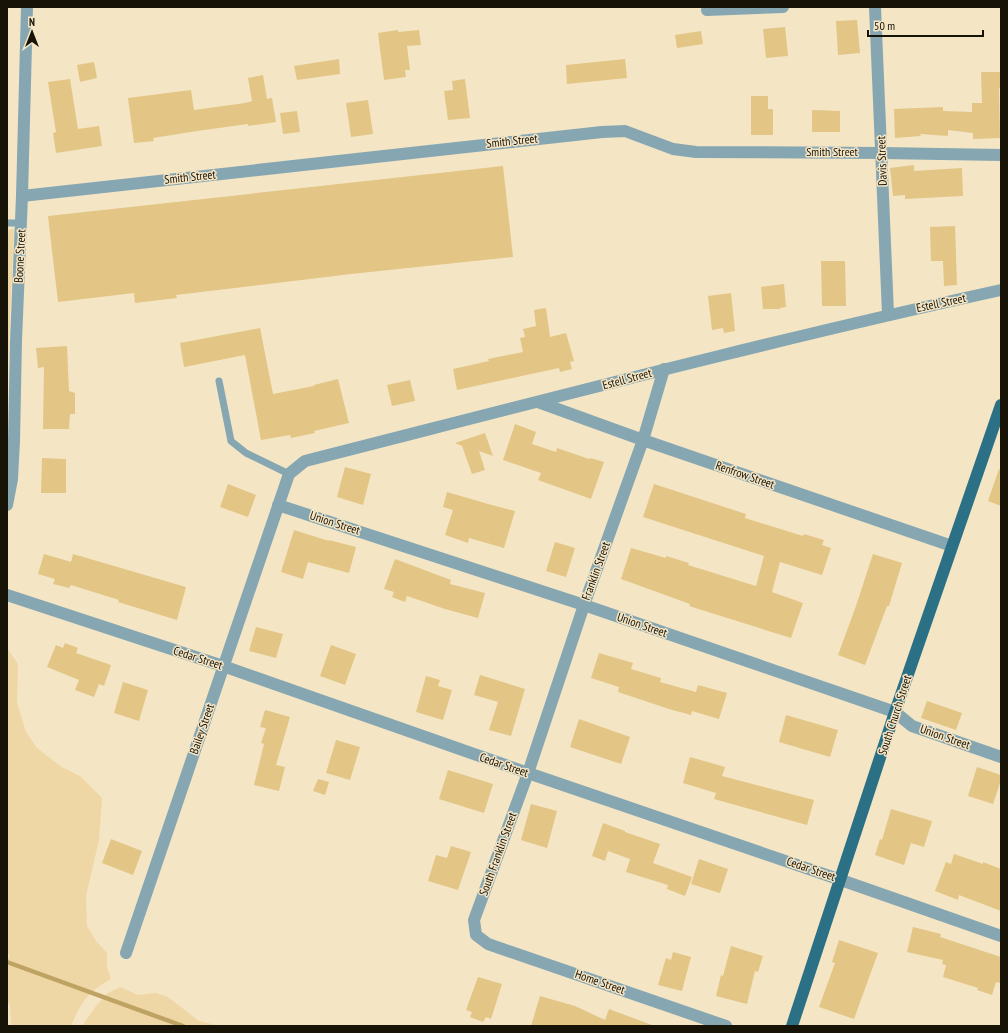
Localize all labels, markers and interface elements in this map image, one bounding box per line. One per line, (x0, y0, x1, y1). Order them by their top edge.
north arrow (12, 12, 52, 52)
scale bar (868, 12, 983, 38)
text: N (29, 15, 35, 29)
text: 50 m (874, 18, 895, 33)
street label: Smith Street (486, 130, 539, 151)
street label: Davis Street (873, 135, 890, 186)
street label: Smith Street (806, 144, 858, 159)
street label: Smith Street (164, 166, 217, 187)
street label: Boone Street (11, 228, 28, 283)
street label: Estell Street (915, 290, 968, 315)
street label: Estell Street (601, 365, 654, 392)
street label: Renfrow Street (714, 457, 777, 492)
street label: Union Street (308, 507, 363, 538)
street label: Franklin Street (578, 539, 613, 602)
street label: Union Street (615, 609, 670, 640)
street label: Cedar Street (172, 643, 225, 673)
street label: South Church Street (875, 672, 915, 757)
street label: Bailey Street (186, 701, 217, 756)
street label: Union Street (918, 721, 973, 752)
street label: Cedar Street (478, 749, 531, 780)
street label: South Franklin Street (475, 809, 520, 898)
street label: Cedar Street (785, 853, 838, 884)
street label: Home Street (573, 966, 628, 997)

